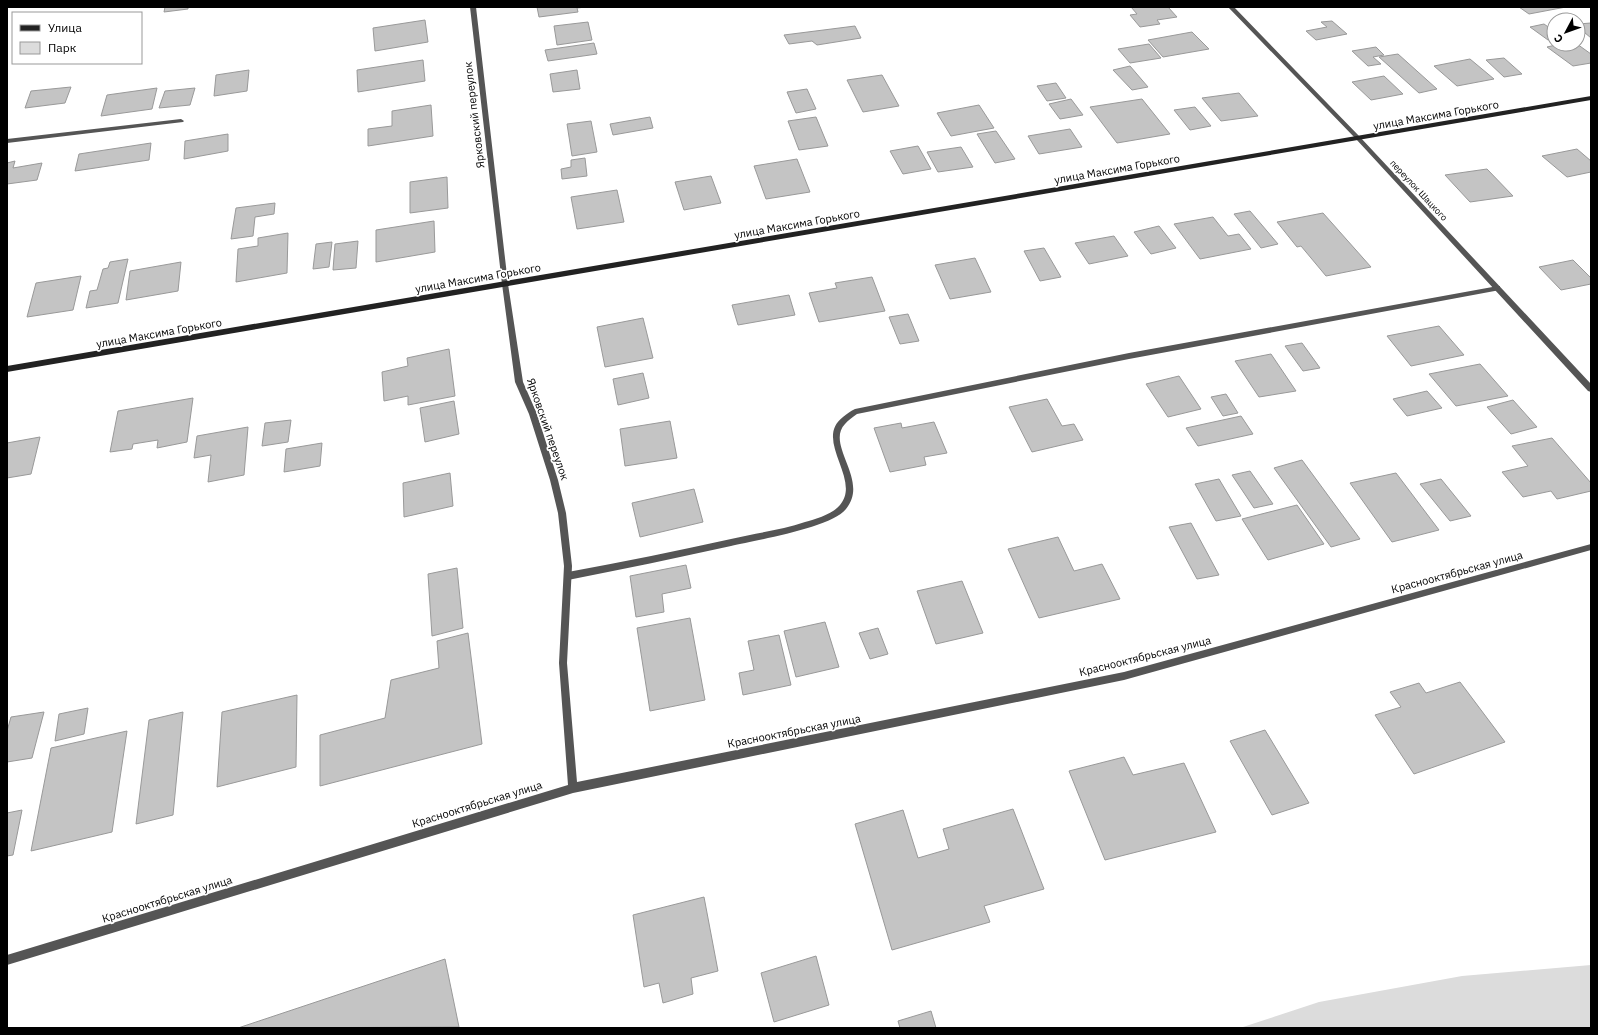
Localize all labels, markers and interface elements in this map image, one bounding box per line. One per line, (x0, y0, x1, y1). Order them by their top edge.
legend (12, 12, 142, 64)
north arrow (1546, 12, 1586, 52)
text: Улица (48, 20, 82, 35)
text: С (1551, 31, 1566, 46)
text: Парк (48, 40, 77, 55)
street label: Ярковский переулок (461, 61, 487, 169)
street label: улица Максима Горького (1372, 97, 1500, 133)
street label: улица Максима Горького (1053, 151, 1181, 187)
street label: переулок Шацкого (1388, 157, 1450, 223)
street label: улица Максима Горького (733, 206, 861, 242)
street label: улица Максима Горького (414, 260, 542, 296)
street label: улица Максима Горького (95, 315, 223, 351)
street label: Ярковский переулок (524, 376, 572, 482)
street label: Краснооктябрьская улица (1390, 548, 1524, 596)
street label: Краснооктябрьская улица (1078, 633, 1213, 679)
street label: Краснооктябрьская улица (726, 711, 862, 751)
street label: Краснооктябрьская улица (410, 777, 544, 831)
street label: Краснооктябрьская улица (100, 872, 234, 926)

